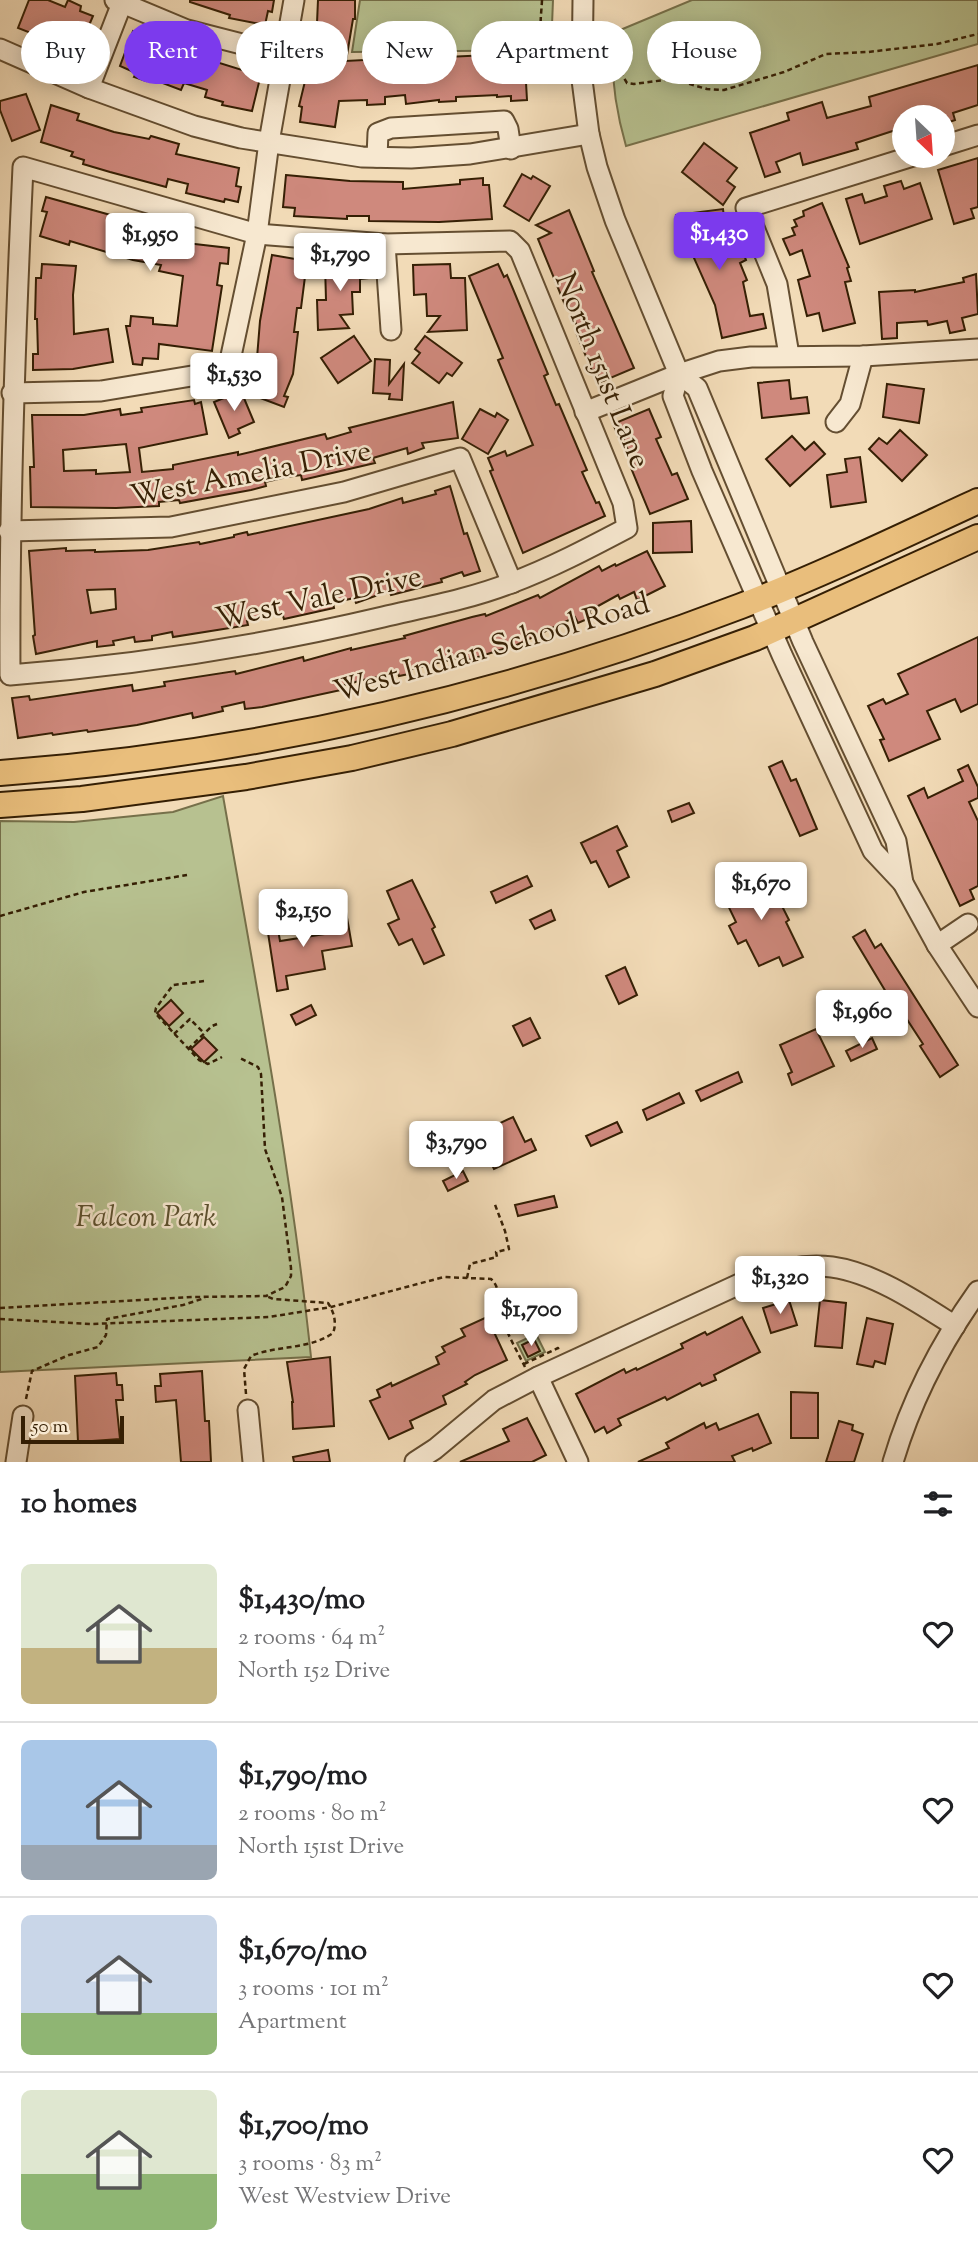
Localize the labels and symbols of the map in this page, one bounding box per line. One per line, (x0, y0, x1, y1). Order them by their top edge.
north arrow (892, 105, 956, 168)
pin: $1,430 (662, 212, 776, 272)
pin: $1,950 (93, 214, 207, 273)
pin: $1,790 (283, 233, 397, 293)
street label: North 151st Lane (542, 267, 660, 475)
pin: $1,530 (177, 354, 291, 413)
street label: West Amelia Drive (127, 431, 375, 519)
street label: West Vale Drive (212, 556, 426, 642)
street label: West Indian School Road (329, 583, 655, 715)
pin: $1,670 (704, 862, 818, 922)
pin: $2,150 (246, 890, 360, 949)
pin: $1,960 (805, 990, 919, 1050)
pin: $3,790 (399, 1122, 513, 1181)
park label: Falcon Park (76, 1197, 216, 1240)
pin: $1,320 (723, 1256, 837, 1316)
pin: $1,700 (474, 1288, 588, 1348)
scale bar (21, 1413, 124, 1445)

